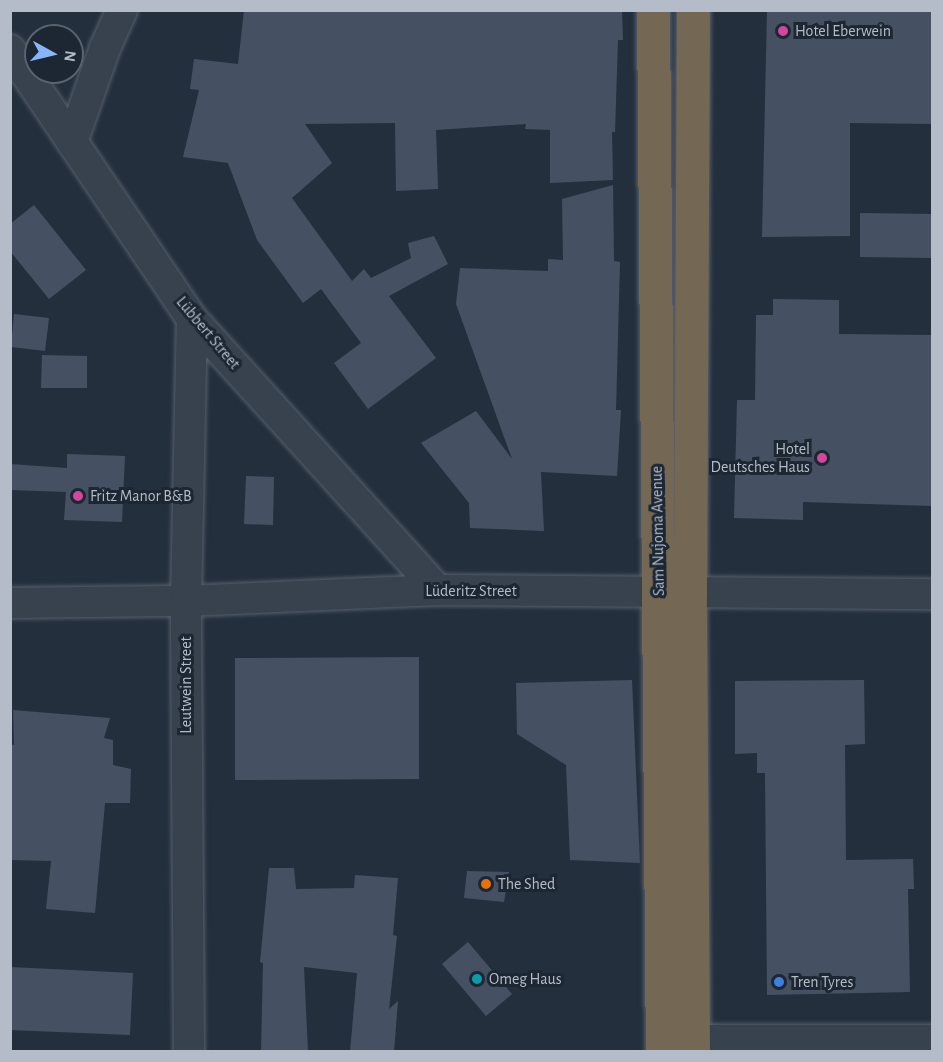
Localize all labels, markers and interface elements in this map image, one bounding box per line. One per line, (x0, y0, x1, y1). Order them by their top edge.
place label: Hotel Eberwein (795, 21, 891, 41)
north arrow (24, 24, 84, 84)
marker: Hotel Eberwein (776, 24, 790, 38)
text: N (61, 50, 79, 63)
street label: Lübbert Street (172, 293, 244, 373)
place label: Hotel Deutsches Haus (711, 439, 810, 477)
marker: Hotel Deutsches Haus (815, 451, 829, 465)
street label: Sam Nujoma Avenue (647, 466, 669, 596)
place label: Fritz Manor B&B (90, 486, 191, 506)
marker: Fritz Manor B&B (71, 489, 85, 503)
street label: Lüderitz Street (425, 581, 517, 601)
street label: Leutwein Street (176, 636, 196, 734)
place label: The Shed (498, 874, 555, 894)
marker: The Shed (479, 877, 493, 891)
place label: Omeg Haus (489, 969, 562, 989)
marker: Omeg Haus (470, 972, 484, 986)
place label: Tren Tyres (791, 972, 853, 992)
marker: Tren Tyres (772, 975, 786, 989)

